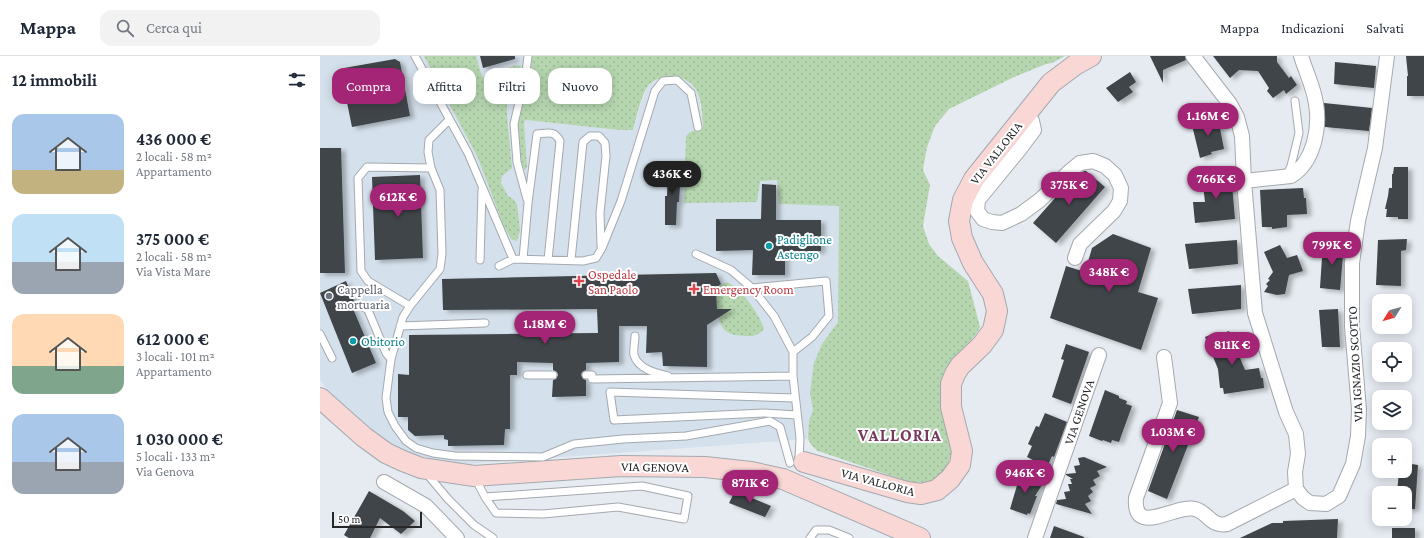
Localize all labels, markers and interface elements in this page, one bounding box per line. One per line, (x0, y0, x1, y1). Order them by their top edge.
search box (100, 10, 380, 46)
text: Mappa (20, 17, 76, 38)
icon: search (114, 17, 136, 39)
text: Cerca qui (146, 20, 202, 36)
text: Mappa (1220, 20, 1259, 36)
text: Indicazioni (1281, 20, 1344, 36)
text: Salvati (1366, 20, 1404, 36)
chip: Compra (332, 68, 405, 104)
chip: Affitta (413, 68, 476, 104)
chip: Filtri (484, 68, 540, 104)
chip: Nuovo (548, 68, 612, 104)
icon: filters (286, 69, 308, 91)
text: 12 immobili (12, 71, 97, 90)
pin: 1.16M € (1171, 103, 1245, 137)
text: 1.16M € (1187, 108, 1229, 123)
street label: VIA VALLORIA (967, 118, 1026, 187)
icon: home (44, 130, 92, 178)
text: 436 000 € (136, 130, 211, 149)
text: 2 locali · 58 m² (136, 149, 212, 164)
pin: 436K € (639, 161, 705, 195)
text: Appartamento (136, 164, 212, 179)
text: 436K € (652, 166, 692, 181)
pin: 766K € (1183, 166, 1249, 200)
text: 766K € (1196, 171, 1236, 186)
pin: 375K € (1036, 172, 1102, 206)
text: 375K € (1050, 177, 1088, 192)
pin: 612K € (365, 184, 431, 218)
text: 612K € (379, 189, 417, 204)
icon: home (44, 230, 92, 278)
text: 375 000 € (136, 230, 209, 249)
place label: Padiglione Astengo (777, 232, 832, 262)
pin: 799K € (1299, 232, 1365, 266)
text: 799K € (1312, 237, 1352, 252)
marker: Padiglione Astengo (764, 241, 774, 251)
text: 2 locali · 58 m² (136, 249, 212, 264)
pin: 348K € (1076, 259, 1142, 293)
text: Via Vista Mare (136, 264, 210, 279)
text: 348K € (1089, 264, 1129, 279)
place label: Ospedale San Paolo (588, 267, 638, 297)
marker: Ospedale San Paolo (573, 275, 585, 287)
place label: Cappella mortuaria (337, 282, 390, 312)
place label: Emergency Room (703, 282, 794, 297)
marker: Emergency Room (688, 283, 700, 295)
marker: Cappella mortuaria (324, 291, 334, 301)
north arrow (1372, 294, 1412, 334)
map controls (1372, 294, 1412, 526)
street label: VIA IGNAZIO SCOTTO (1344, 305, 1366, 422)
pin: 1.18M € (508, 311, 582, 345)
text: 1.18M € (523, 316, 567, 331)
icon: home (44, 330, 92, 378)
text: 612 000 € (136, 330, 209, 349)
pin: 811K € (1199, 332, 1265, 366)
place label: Obitorio (361, 334, 405, 349)
marker: Obitorio (348, 336, 358, 346)
text: 811K € (1214, 337, 1250, 352)
button: locate (1372, 342, 1412, 382)
text: 3 locali · 101 m² (136, 349, 215, 364)
text: Appartamento (136, 364, 212, 379)
street label: VIA GENOVA (1061, 377, 1097, 447)
button: layers (1372, 390, 1412, 430)
pin: 1.03M € (1136, 419, 1210, 453)
text: 1.03M € (1151, 424, 1195, 439)
district label: VALLORIA (857, 426, 942, 445)
icon: home (44, 430, 92, 478)
text: 1 030 000 € (136, 430, 223, 449)
button: + (1372, 438, 1412, 478)
text: 5 locali · 133 m² (136, 449, 215, 464)
street label: VIA GENOVA (621, 459, 690, 475)
pin: 946K € (992, 460, 1058, 494)
text: Via Genova (136, 464, 194, 479)
street label: VIA VALLORIA (840, 465, 917, 499)
text: 946K € (1005, 465, 1045, 480)
pin: 871K € (717, 470, 783, 504)
text: 871K € (731, 475, 769, 490)
button: − (1372, 486, 1412, 526)
scale bar (332, 510, 422, 529)
text: 50 m (338, 513, 360, 525)

